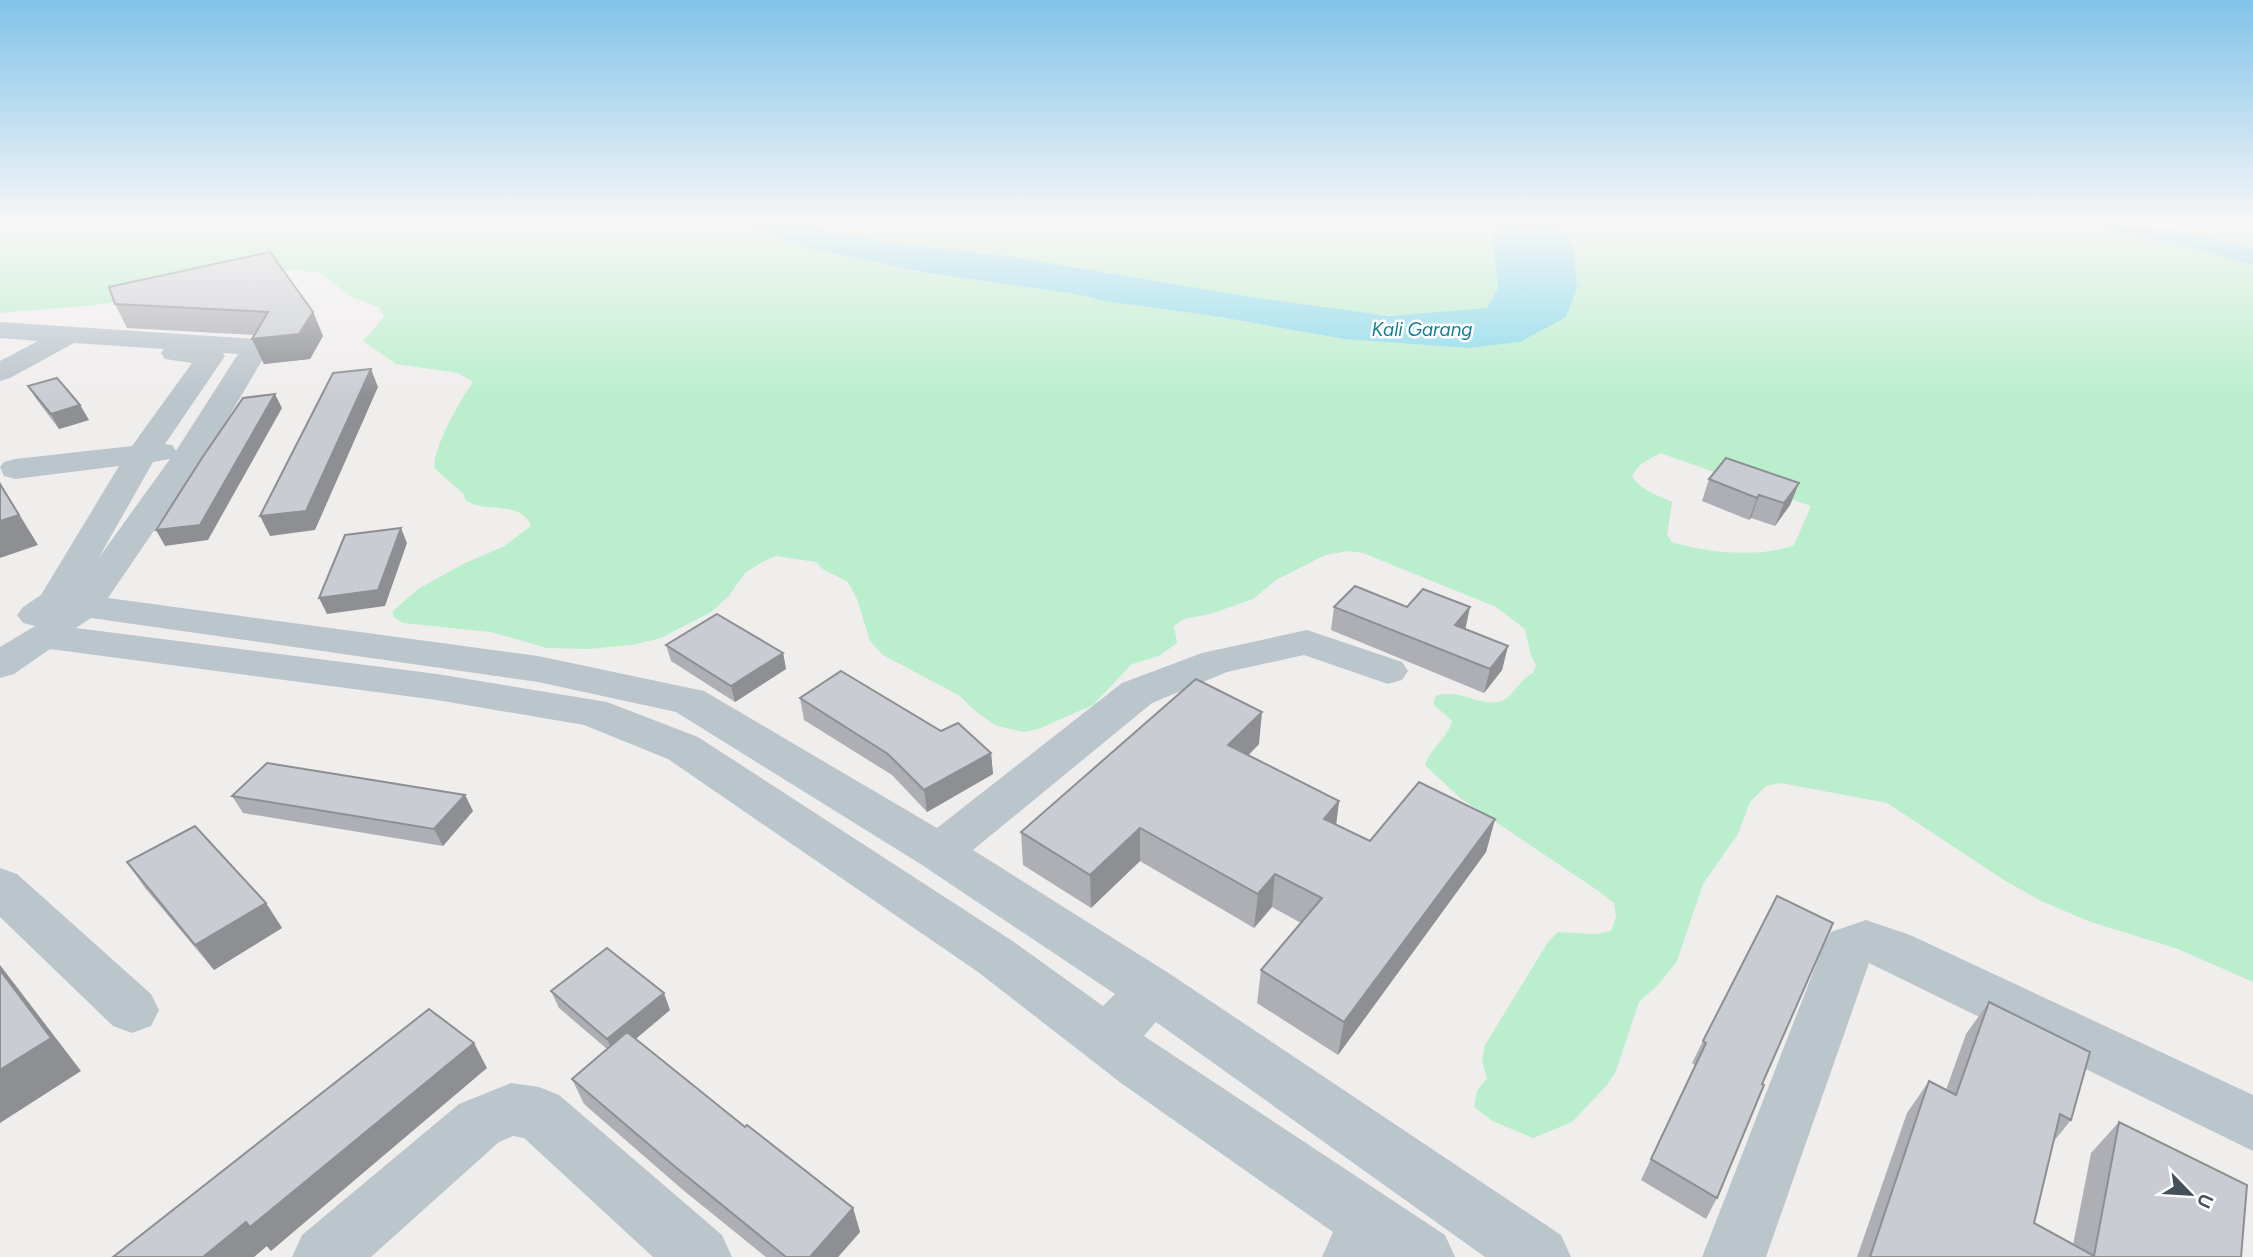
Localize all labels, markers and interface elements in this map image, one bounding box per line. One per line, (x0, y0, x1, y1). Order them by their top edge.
water label: Kali Garang (1372, 318, 1472, 341)
north arrow (2155, 1159, 2225, 1229)
text: U (2192, 1190, 2218, 1212)

